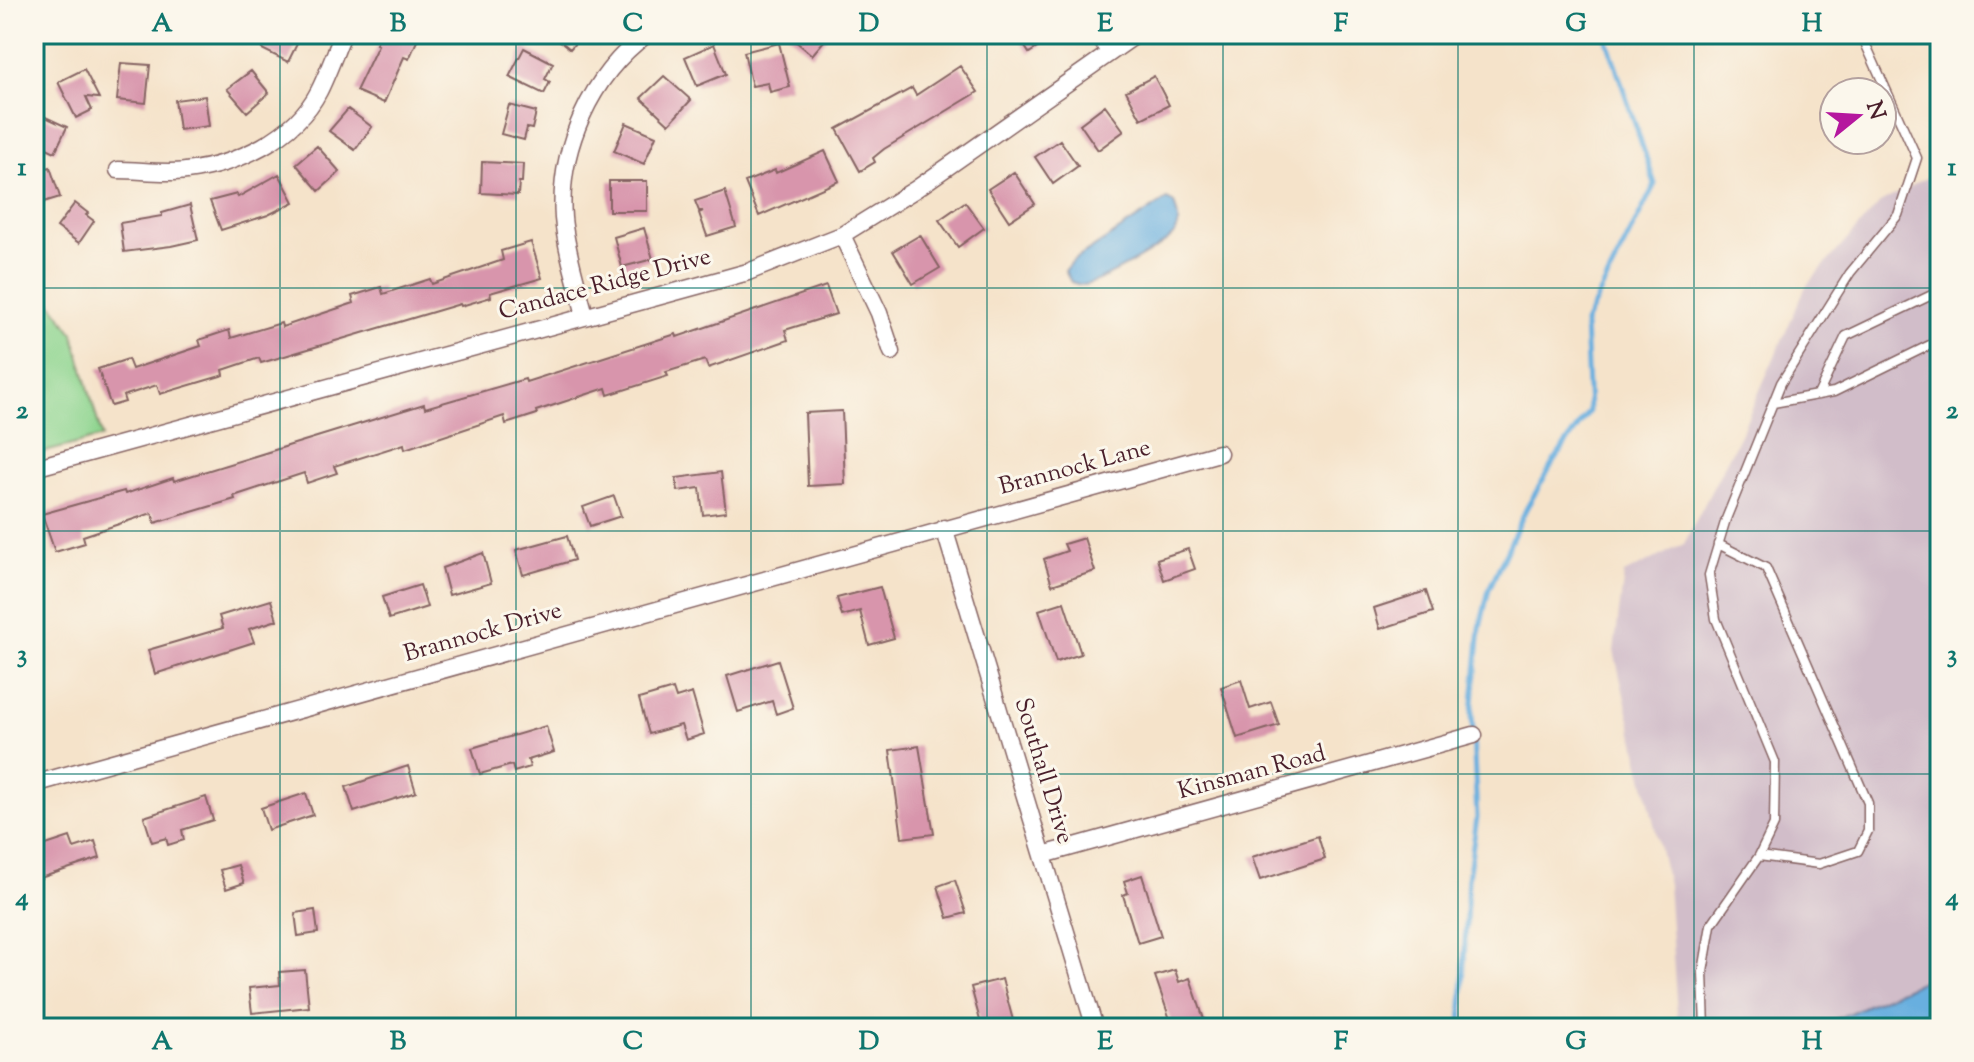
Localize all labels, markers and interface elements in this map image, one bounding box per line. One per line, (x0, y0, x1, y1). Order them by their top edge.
text: A (151, 6, 173, 43)
text: B (390, 6, 407, 43)
text: C (623, 6, 643, 43)
text: D (859, 6, 879, 43)
text: E (1097, 6, 1113, 43)
text: F (1334, 6, 1349, 43)
text: G (1565, 6, 1587, 43)
text: H (1802, 6, 1823, 43)
north arrow (1818, 76, 1898, 156)
text: N (1856, 97, 1892, 124)
text: 1 (18, 150, 27, 187)
text: 1 (1948, 150, 1957, 187)
street label: Candace Ridge Drive (495, 240, 715, 330)
text: 2 (16, 393, 29, 430)
text: 2 (1946, 393, 1959, 430)
street label: Brannock Lane (995, 431, 1155, 505)
street label: Brannock Drive (400, 594, 566, 672)
text: 3 (17, 637, 27, 674)
text: 3 (1947, 637, 1957, 674)
street label: Southall Drive (1005, 694, 1081, 848)
street label: Kinsman Road (1174, 737, 1330, 809)
text: 4 (14, 880, 29, 917)
text: 4 (1944, 880, 1959, 917)
text: A (151, 1024, 173, 1061)
text: B (390, 1024, 407, 1061)
text: C (623, 1024, 643, 1061)
text: D (859, 1024, 879, 1061)
text: E (1097, 1024, 1113, 1061)
text: F (1334, 1024, 1349, 1061)
text: G (1565, 1024, 1587, 1061)
text: H (1802, 1024, 1823, 1061)

